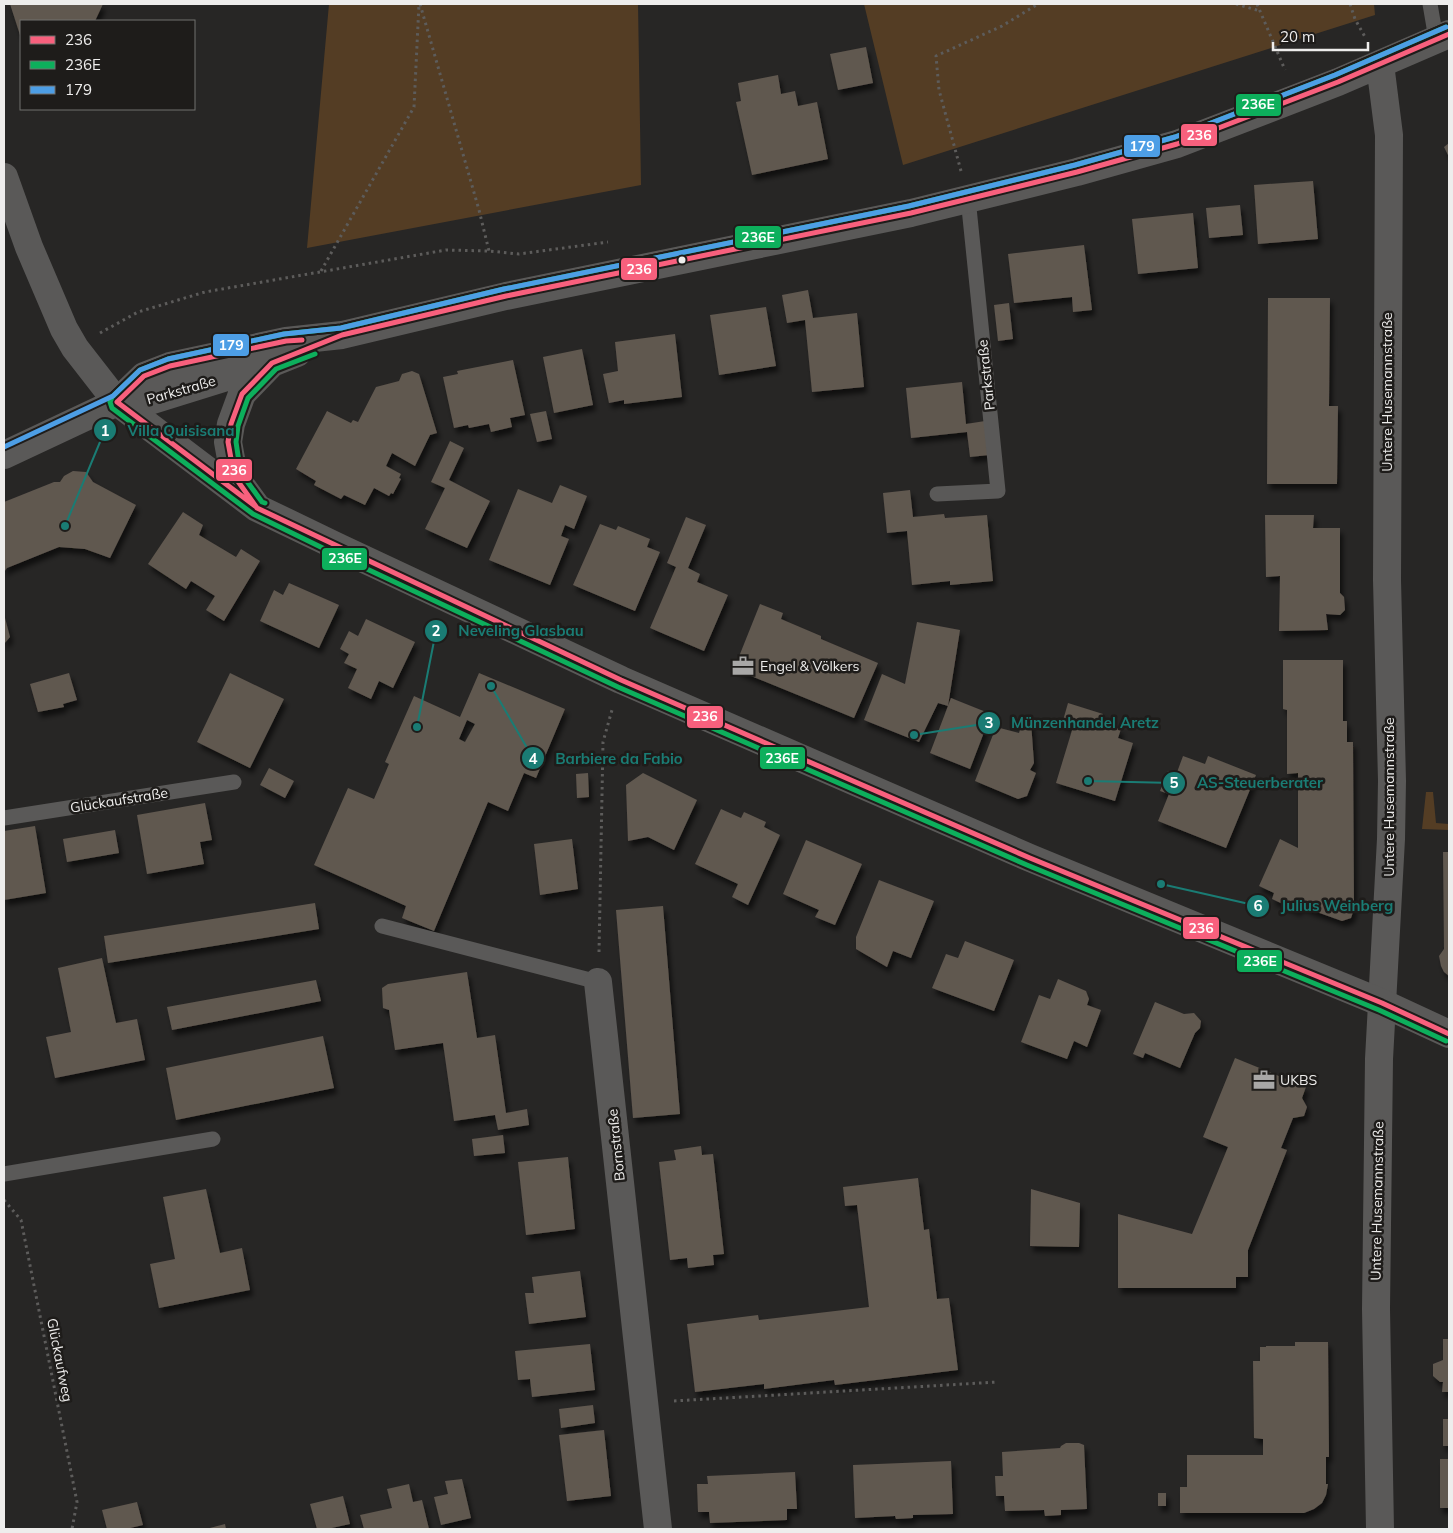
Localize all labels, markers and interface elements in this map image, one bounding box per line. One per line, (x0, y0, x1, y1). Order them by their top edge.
legend (20, 20, 195, 110)
scale bar (1273, 20, 1368, 52)
text: 20 m (1280, 27, 1315, 46)
text: 236 (65, 30, 92, 49)
text: 236E (65, 55, 101, 74)
text: 179 (65, 80, 92, 99)
line badge: 236E (1235, 93, 1282, 117)
text: 236E (1241, 95, 1275, 113)
line badge: 236 (1180, 123, 1218, 147)
text: 236 (1186, 126, 1212, 144)
line badge: 179 (1123, 134, 1161, 158)
text: 179 (1129, 137, 1155, 155)
line badge: 236E (734, 225, 782, 249)
text: 236E (741, 228, 775, 246)
unlabelled marker (677, 255, 687, 265)
line badge: 236 (620, 257, 658, 281)
text: 236 (626, 260, 652, 278)
street label: Untere Husemannstraße (1378, 312, 1396, 472)
line badge: 179 (212, 333, 250, 357)
text: 179 (218, 336, 244, 354)
street label: Parkstraße (973, 339, 999, 411)
street label: Parkstraße (144, 372, 218, 408)
callout: Villa Quisisana (93, 415, 245, 445)
text: 1 (100, 421, 110, 440)
text: Villa Quisisana (126, 421, 235, 440)
line badge: 236 (215, 458, 253, 482)
text: 236 (221, 461, 247, 479)
line badge: 236E (321, 547, 368, 571)
text: 236E (328, 549, 362, 567)
callout: Neveling Glasbau (424, 616, 594, 646)
text: 2 (431, 621, 441, 640)
text: Neveling Glasbau (458, 621, 584, 640)
office icon: Engel & Völkers (730, 653, 756, 679)
place label: Engel & Völkers (760, 657, 859, 675)
line badge: 236 (686, 705, 724, 729)
text: 236 (692, 707, 718, 725)
callout: Münzenhandel Aretz (977, 708, 1169, 738)
text: 3 (984, 713, 994, 732)
text: Münzenhandel Aretz (1011, 713, 1159, 732)
street label: Untere Husemannstraße (1380, 717, 1398, 877)
callout: Barbiere da Fabio (521, 743, 693, 773)
line badge: 236E (759, 746, 806, 770)
text: 4 (528, 749, 538, 768)
text: Barbiere da Fabio (555, 749, 683, 768)
text: 236E (765, 749, 799, 767)
callout: AS-Steuerberater (1162, 768, 1333, 798)
text: 5 (1169, 773, 1179, 792)
text: AS-Steuerberater (1197, 773, 1323, 792)
street label: Glückaufstraße (69, 783, 169, 817)
callout: Julius Weinberg (1245, 891, 1403, 921)
text: 6 (1253, 896, 1263, 915)
text: Julius Weinberg (1281, 896, 1393, 915)
line badge: 236 (1182, 916, 1220, 940)
text: 236 (1188, 919, 1214, 937)
line badge: 236E (1236, 949, 1283, 973)
text: 236E (1243, 952, 1277, 970)
office icon: UKBS (1251, 1067, 1277, 1093)
place label: UKBS (1280, 1071, 1318, 1089)
street label: Bornstraße (603, 1108, 629, 1182)
street label: Untere Husemannstraße (1367, 1121, 1387, 1281)
street label: Glückaufweg (43, 1317, 77, 1403)

